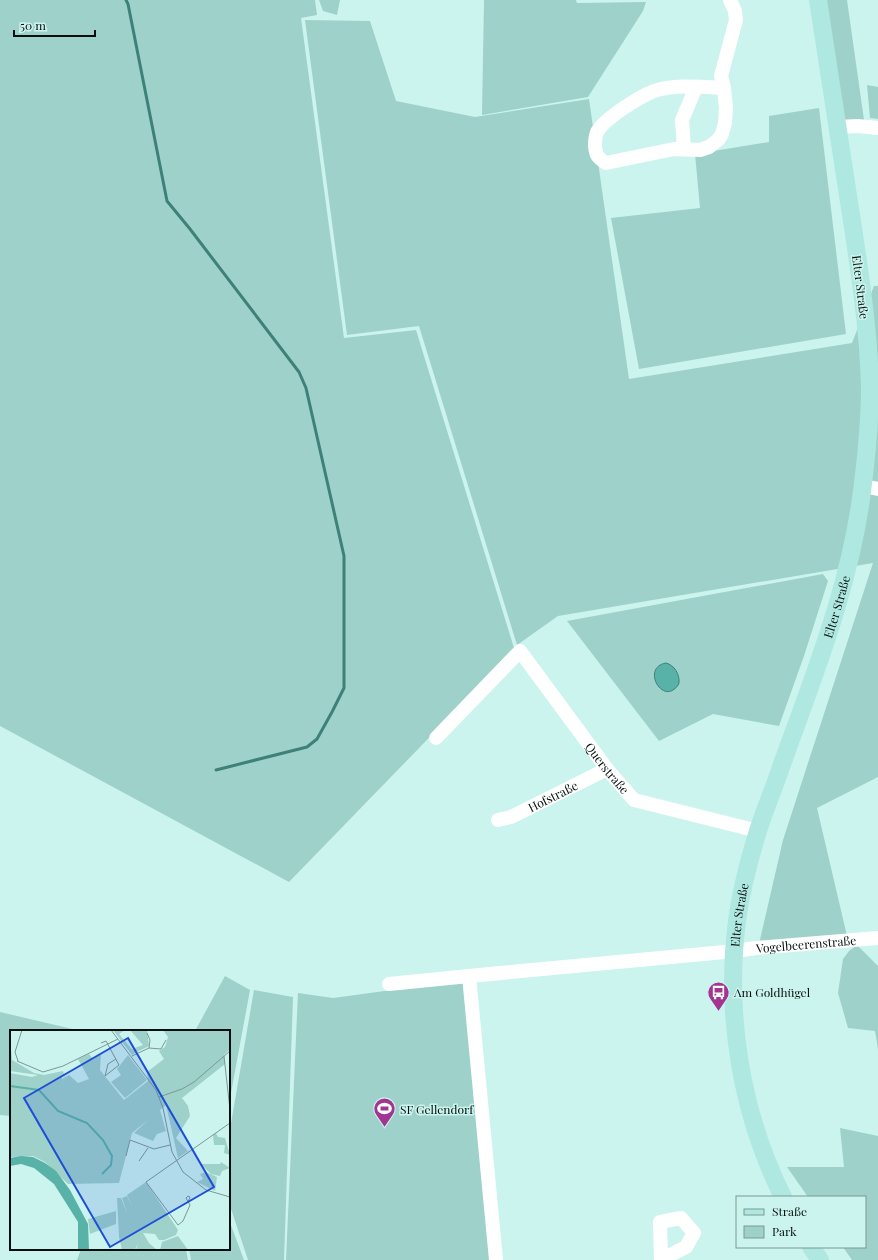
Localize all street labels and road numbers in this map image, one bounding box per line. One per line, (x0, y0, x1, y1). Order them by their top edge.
street label: Elter Straße (849, 254, 873, 320)
street label: Elter Straße (819, 574, 853, 640)
street label: Querstraße (582, 739, 633, 797)
street label: Hofstraße (525, 777, 580, 815)
street label: Elter Straße (726, 882, 752, 947)
street label: Vogelbeerenstraße (754, 932, 857, 956)

